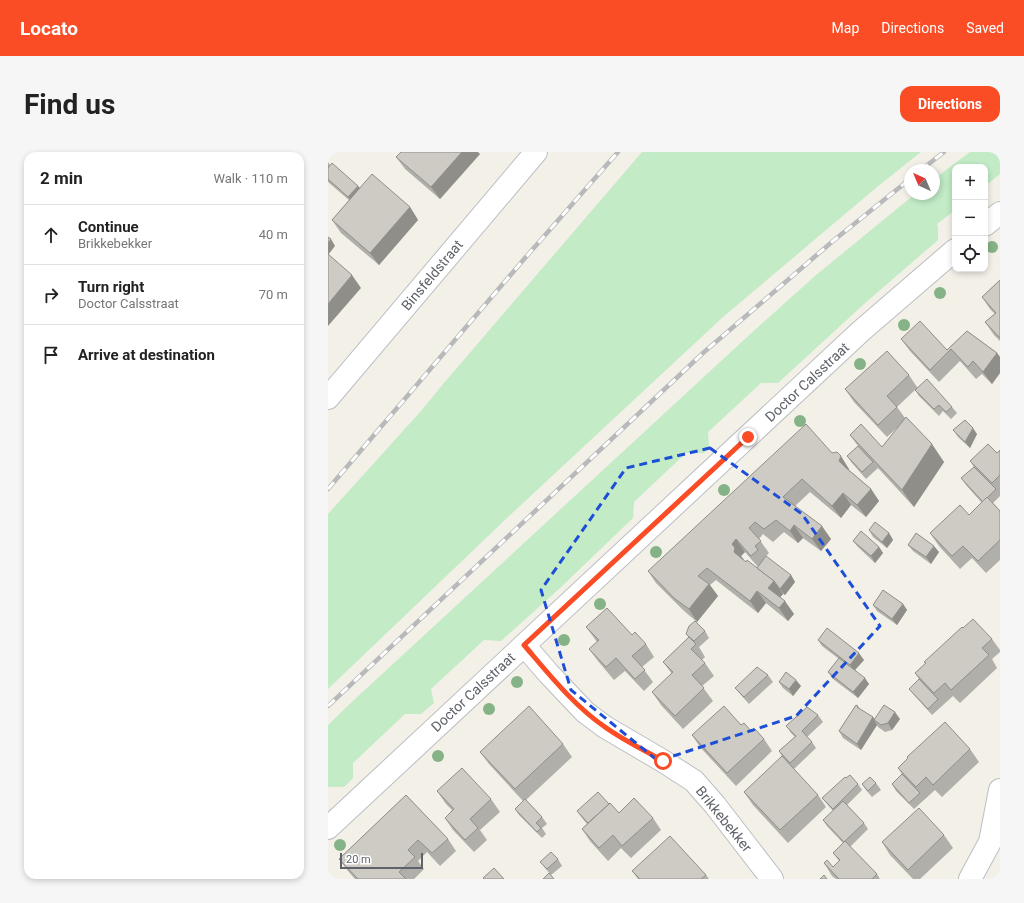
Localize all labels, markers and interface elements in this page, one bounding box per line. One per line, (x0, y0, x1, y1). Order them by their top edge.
text: Locato (20, 17, 78, 40)
text: Map (832, 20, 859, 36)
text: Directions (881, 20, 944, 36)
text: Saved (966, 20, 1004, 36)
button: Directions (900, 86, 1000, 122)
text: Find us (24, 88, 115, 121)
north arrow (904, 164, 940, 200)
map controls (952, 164, 988, 272)
button: + (952, 164, 988, 200)
text: 2 min (40, 168, 83, 188)
text: Walk · 110 m (213, 171, 288, 186)
button: − (952, 200, 988, 236)
text: Continue (78, 218, 139, 236)
icon: ahead (40, 224, 62, 246)
text: 40 m (259, 227, 288, 242)
text: Brikkebekker (78, 236, 152, 251)
street label: Binsfeldstraat (398, 236, 466, 313)
button: locate (952, 236, 988, 272)
text: Turn right (78, 278, 144, 296)
icon: right (40, 284, 62, 306)
text: 70 m (259, 287, 288, 302)
text: Doctor Calsstraat (78, 296, 179, 311)
street label: Doctor Calsstraat (762, 339, 852, 425)
icon: arrive (40, 344, 62, 366)
text: Arrive at destination (78, 346, 215, 364)
route end (739, 428, 757, 446)
street label: Doctor Calsstraat (428, 649, 518, 735)
route start (654, 752, 672, 770)
street label: Brikkebekker (693, 783, 756, 855)
scale bar (340, 851, 423, 870)
text: 20 m (346, 853, 371, 866)

